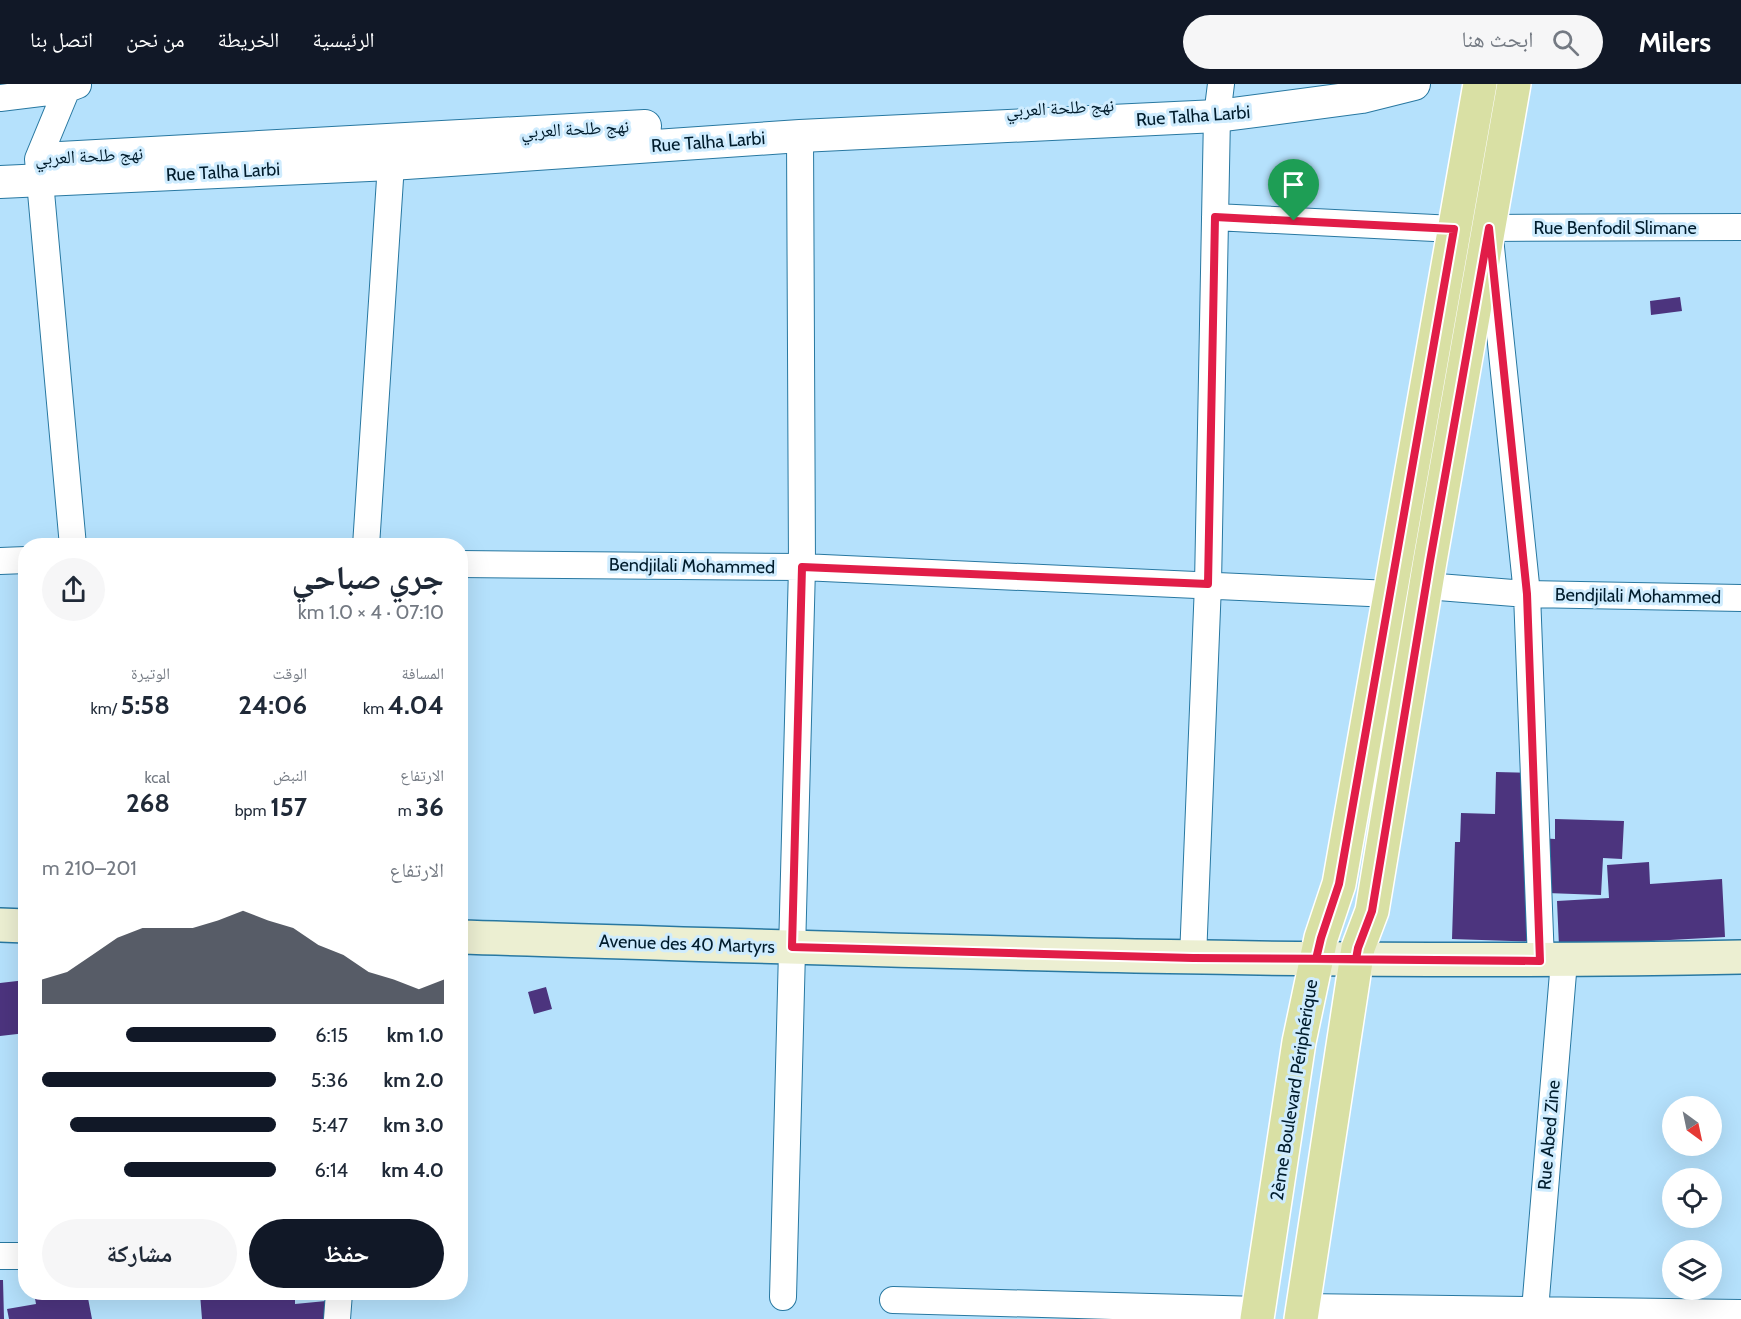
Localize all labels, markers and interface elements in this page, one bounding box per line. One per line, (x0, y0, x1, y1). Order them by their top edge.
search box (1183, 15, 1603, 69)
text: Milers (1639, 25, 1711, 59)
text: ابحث هنا (1461, 26, 1534, 53)
icon: search (1549, 26, 1582, 59)
text: اتصل بنا (30, 27, 93, 52)
text: من نحن (126, 27, 185, 52)
text: الخريطة (218, 27, 279, 52)
text: الرئيسية (312, 27, 375, 52)
street label: نهج طلحة العربي (1005, 94, 1115, 125)
street label: Rue Talha Larbi (1135, 101, 1251, 131)
street label: نهج طلحة العربي (520, 115, 630, 146)
street label: Rue Talha Larbi (650, 127, 766, 157)
street label: نهج طلحة العربي (34, 142, 144, 173)
street label: Rue Talha Larbi (165, 158, 281, 186)
pin (1268, 159, 1319, 221)
icon: arrive (1277, 168, 1310, 201)
street label: Rue Benfodil Slimane (1533, 217, 1697, 239)
street label: Bendjilali Mohammed (609, 554, 775, 578)
text: جري صباحي (292, 557, 444, 597)
button: share (42, 558, 105, 621)
street label: Bendjilali Mohammed (1555, 584, 1721, 608)
text: 07:10 · 4 × 1.0 km (298, 600, 444, 624)
text: الوتيرة (131, 664, 170, 683)
text: الوقت (273, 664, 307, 683)
text: المسافة (402, 664, 444, 683)
text: 5:58 (121, 689, 170, 721)
text: 24:06 (238, 689, 307, 721)
text: 4.04 (388, 689, 444, 721)
text: /km (91, 699, 121, 718)
text: km (363, 699, 388, 718)
text: النبض (273, 766, 307, 785)
text: الارتفاع (400, 766, 444, 785)
text: kcal (144, 768, 170, 787)
text: 268 (126, 787, 170, 819)
text: 157 (270, 791, 307, 823)
text: 36 (415, 791, 444, 823)
text: bpm (235, 801, 270, 820)
text: m (398, 801, 415, 820)
text: 201–210 m (42, 856, 137, 880)
text: الارتفاع (389, 858, 444, 882)
street label: Avenue des 40 Martyrs (599, 930, 775, 958)
street label: 2ème Boulevard Périphérique (1266, 978, 1322, 1202)
text: 6:15 (315, 1023, 348, 1047)
text: 1.0 km (387, 1023, 444, 1047)
text: 5:36 (311, 1068, 348, 1092)
text: 2.0 km (383, 1068, 444, 1092)
street label: Rue Abed Zine (1533, 1079, 1565, 1191)
north arrow (1662, 1096, 1722, 1156)
map controls (1662, 1096, 1722, 1300)
text: 5:47 (311, 1113, 348, 1137)
text: 3.0 km (383, 1113, 444, 1137)
text: 6:14 (314, 1158, 348, 1182)
text: 4.0 km (382, 1158, 444, 1182)
button: locate (1662, 1168, 1722, 1228)
button: مشاركة (42, 1219, 237, 1288)
button: حفظ (249, 1219, 444, 1288)
button: layers (1662, 1240, 1722, 1300)

